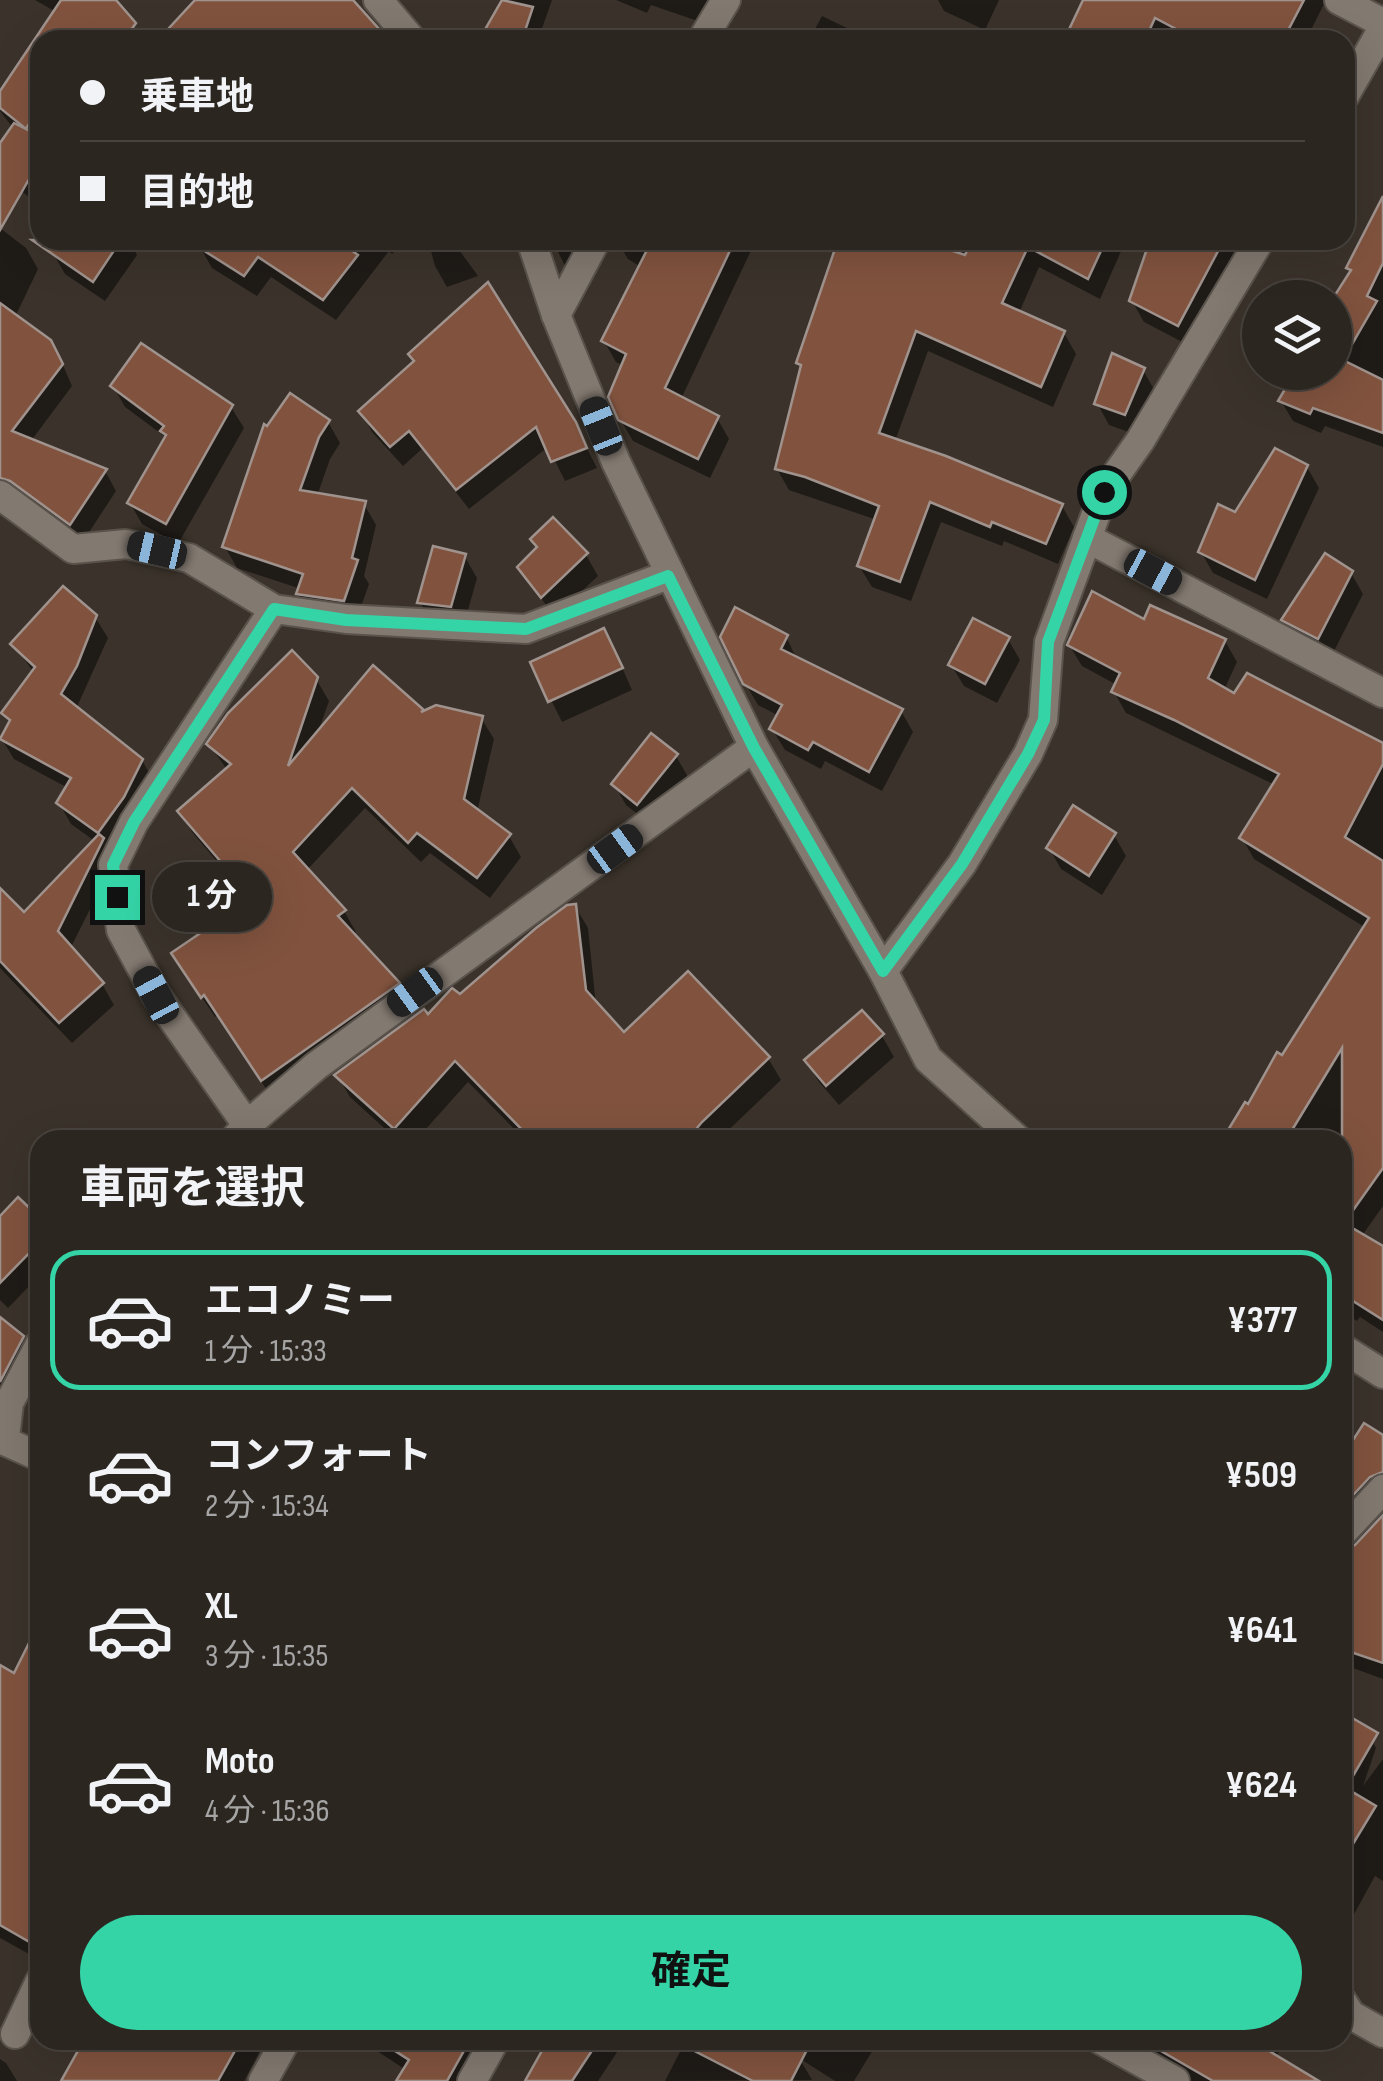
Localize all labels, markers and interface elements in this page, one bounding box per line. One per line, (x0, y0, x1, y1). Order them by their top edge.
text: 乗車地 (140, 75, 254, 120)
text: 目的地 (140, 171, 254, 216)
map controls (1242, 280, 1352, 390)
button: layers (1242, 280, 1352, 390)
car (576, 393, 626, 459)
route start (1082, 470, 1127, 515)
car (124, 529, 190, 571)
car (1119, 545, 1187, 599)
car (582, 819, 648, 879)
callout: 1 分 (152, 862, 272, 932)
route end (95, 875, 140, 920)
text: 1 分 (187, 877, 237, 916)
car (129, 961, 183, 1029)
car (382, 962, 448, 1022)
text: 車両を選択 (80, 1162, 305, 1217)
icon: car (85, 1275, 175, 1365)
text: エコノミー (205, 1279, 395, 1324)
text: ¥377 (1227, 1298, 1297, 1343)
text: 1 分 · 15:33 (205, 1332, 327, 1371)
icon: car (85, 1430, 175, 1520)
text: コンフォート (205, 1434, 432, 1479)
text: ¥509 (1225, 1453, 1297, 1498)
text: 2 分 · 15:34 (205, 1487, 329, 1526)
text: XL (205, 1584, 238, 1629)
icon: car (85, 1585, 175, 1675)
text: ¥641 (1227, 1608, 1297, 1653)
text: 3 分 · 15:35 (205, 1637, 328, 1676)
text: Moto (205, 1739, 275, 1784)
icon: car (85, 1740, 175, 1830)
text: ¥624 (1225, 1763, 1297, 1808)
text: 4 分 · 15:36 (205, 1792, 329, 1831)
button: 確定 (80, 1915, 1302, 2030)

